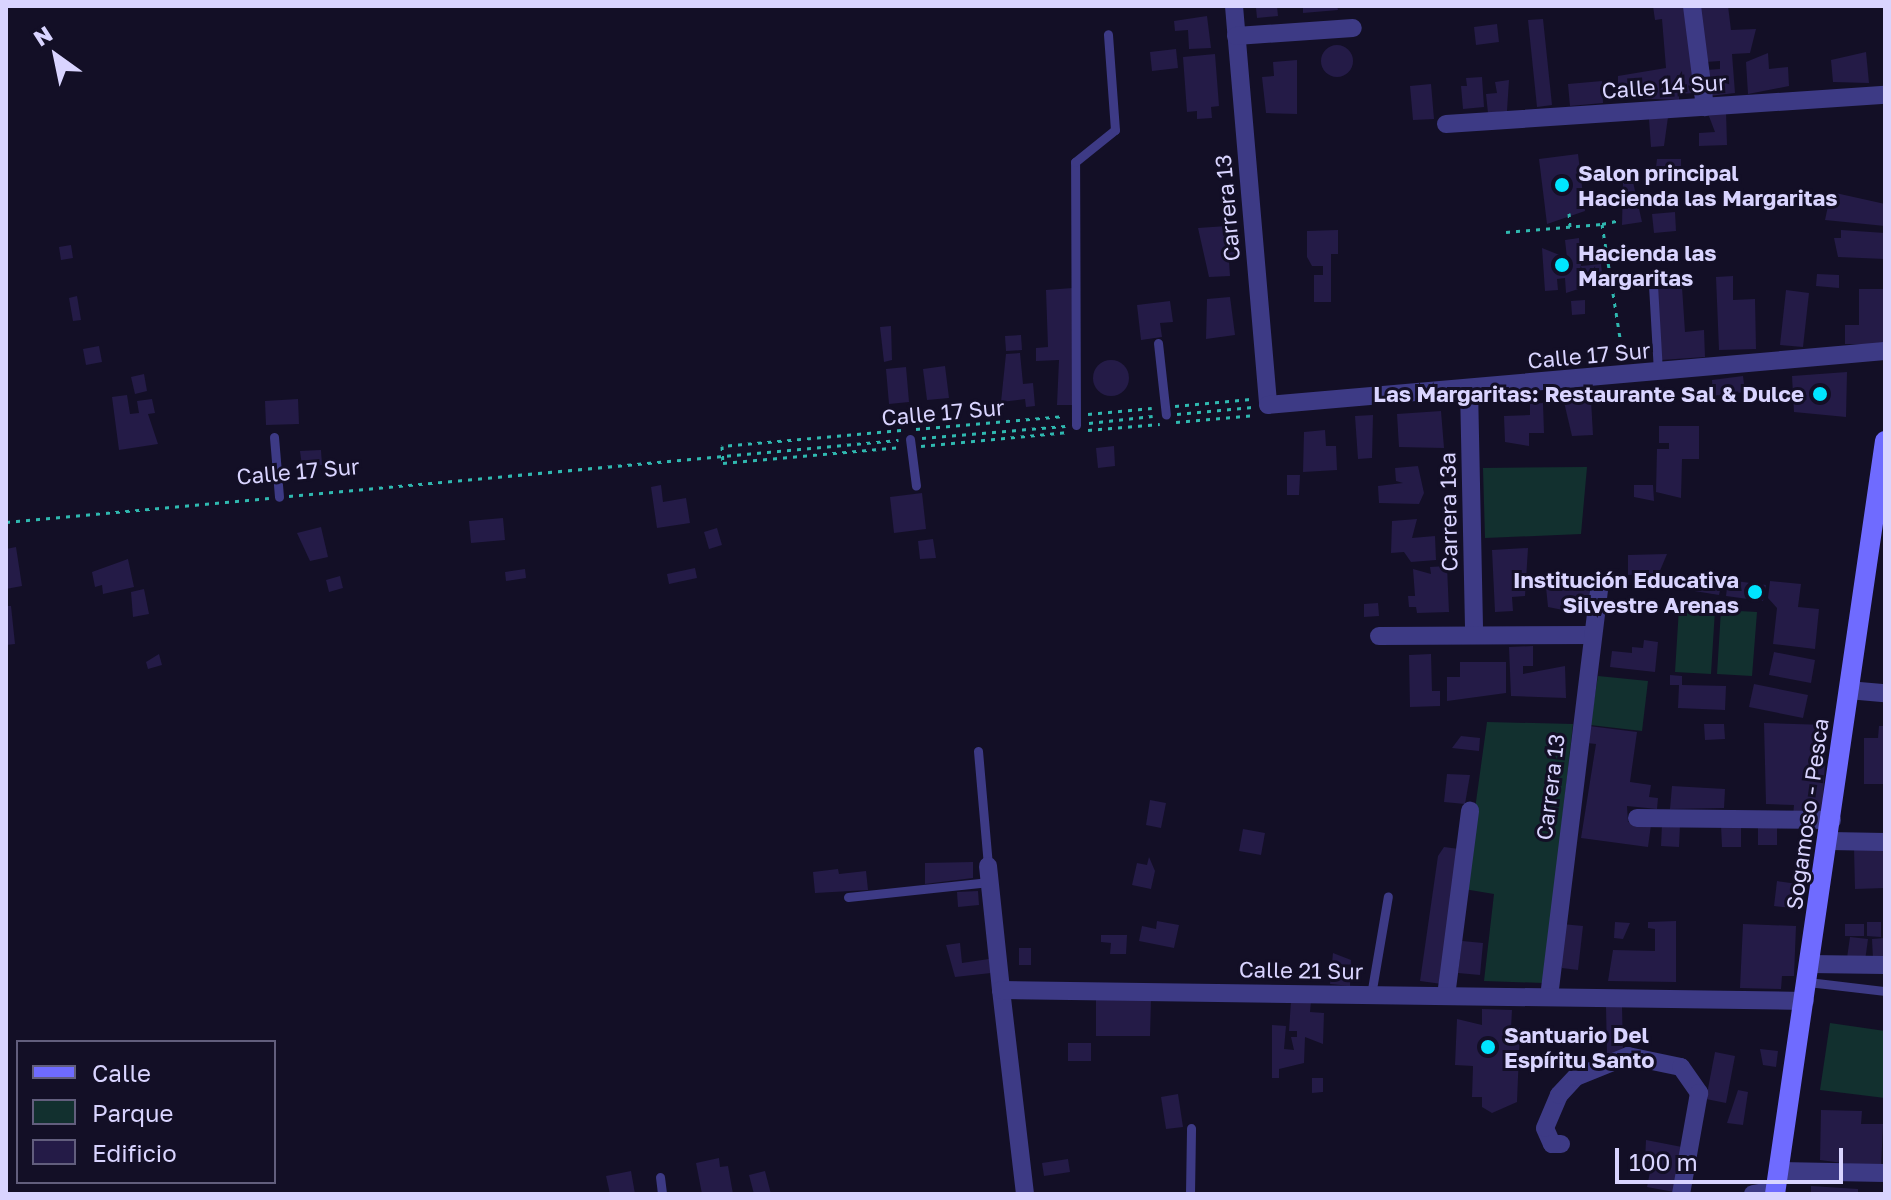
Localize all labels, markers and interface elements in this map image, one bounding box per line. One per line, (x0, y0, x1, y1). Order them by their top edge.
north arrow (16, 16, 96, 96)
text: N (28, 20, 57, 51)
street label: Calle 14 Sur (1601, 68, 1727, 104)
street label: Carrera 13 (1209, 154, 1245, 262)
place label: Salon principal Hacienda las Margaritas (1578, 159, 1838, 210)
marker: Salon principal Hacienda las Margaritas (1553, 176, 1571, 194)
place label: Hacienda las Margaritas (1578, 239, 1717, 290)
marker: Hacienda las Margaritas (1553, 256, 1571, 274)
street label: Calle 17 Sur (1526, 336, 1652, 374)
place label: Las Margaritas: Restaurante Sal & Dulce (1373, 381, 1804, 407)
marker: Las Margaritas: Restaurante Sal & Dulce (1811, 385, 1829, 403)
street label: Calle 17 Sur (880, 393, 1006, 431)
street label: Calle 17 Sur (235, 452, 361, 490)
street label: Carrera 13a (1434, 452, 1462, 572)
place label: Institución Educativa Silvestre Arenas (1513, 566, 1739, 618)
marker: Institución Educativa Silvestre Arenas (1746, 583, 1764, 601)
street label: Sogamoso - Pesca (1780, 717, 1834, 911)
street label: Carrera 13 (1530, 732, 1570, 842)
street label: Calle 21 Sur (1239, 956, 1363, 984)
place label: Santuario Del Espíritu Santo (1504, 1021, 1654, 1072)
marker: Santuario Del Espíritu Santo (1479, 1038, 1497, 1056)
legend (16, 1040, 276, 1184)
text: Calle (92, 1058, 151, 1087)
text: Parque (92, 1098, 173, 1127)
scale bar (1619, 1132, 1847, 1182)
text: Edificio (92, 1138, 177, 1167)
text: 100 m (1629, 1147, 1698, 1176)

